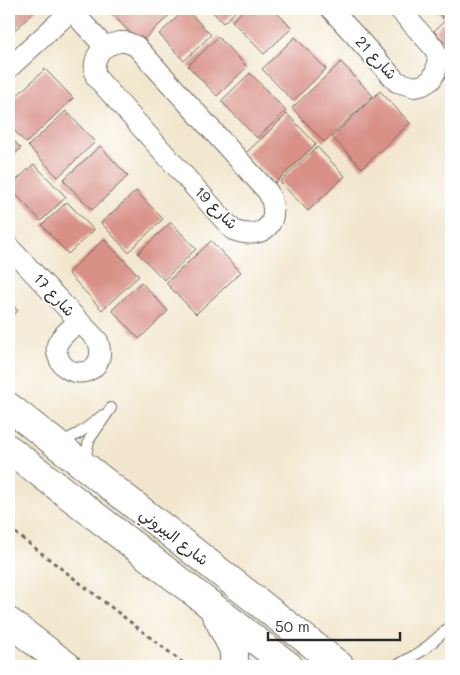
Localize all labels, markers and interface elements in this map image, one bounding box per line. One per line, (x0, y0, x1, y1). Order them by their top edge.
street label: شارع 21 (351, 31, 402, 84)
street label: شارع 19 (190, 182, 242, 234)
street label: شارع 17 (29, 268, 80, 321)
street label: شارع البيروني (134, 503, 213, 572)
scale bar (268, 610, 400, 642)
text: 50 m (275, 616, 310, 636)

